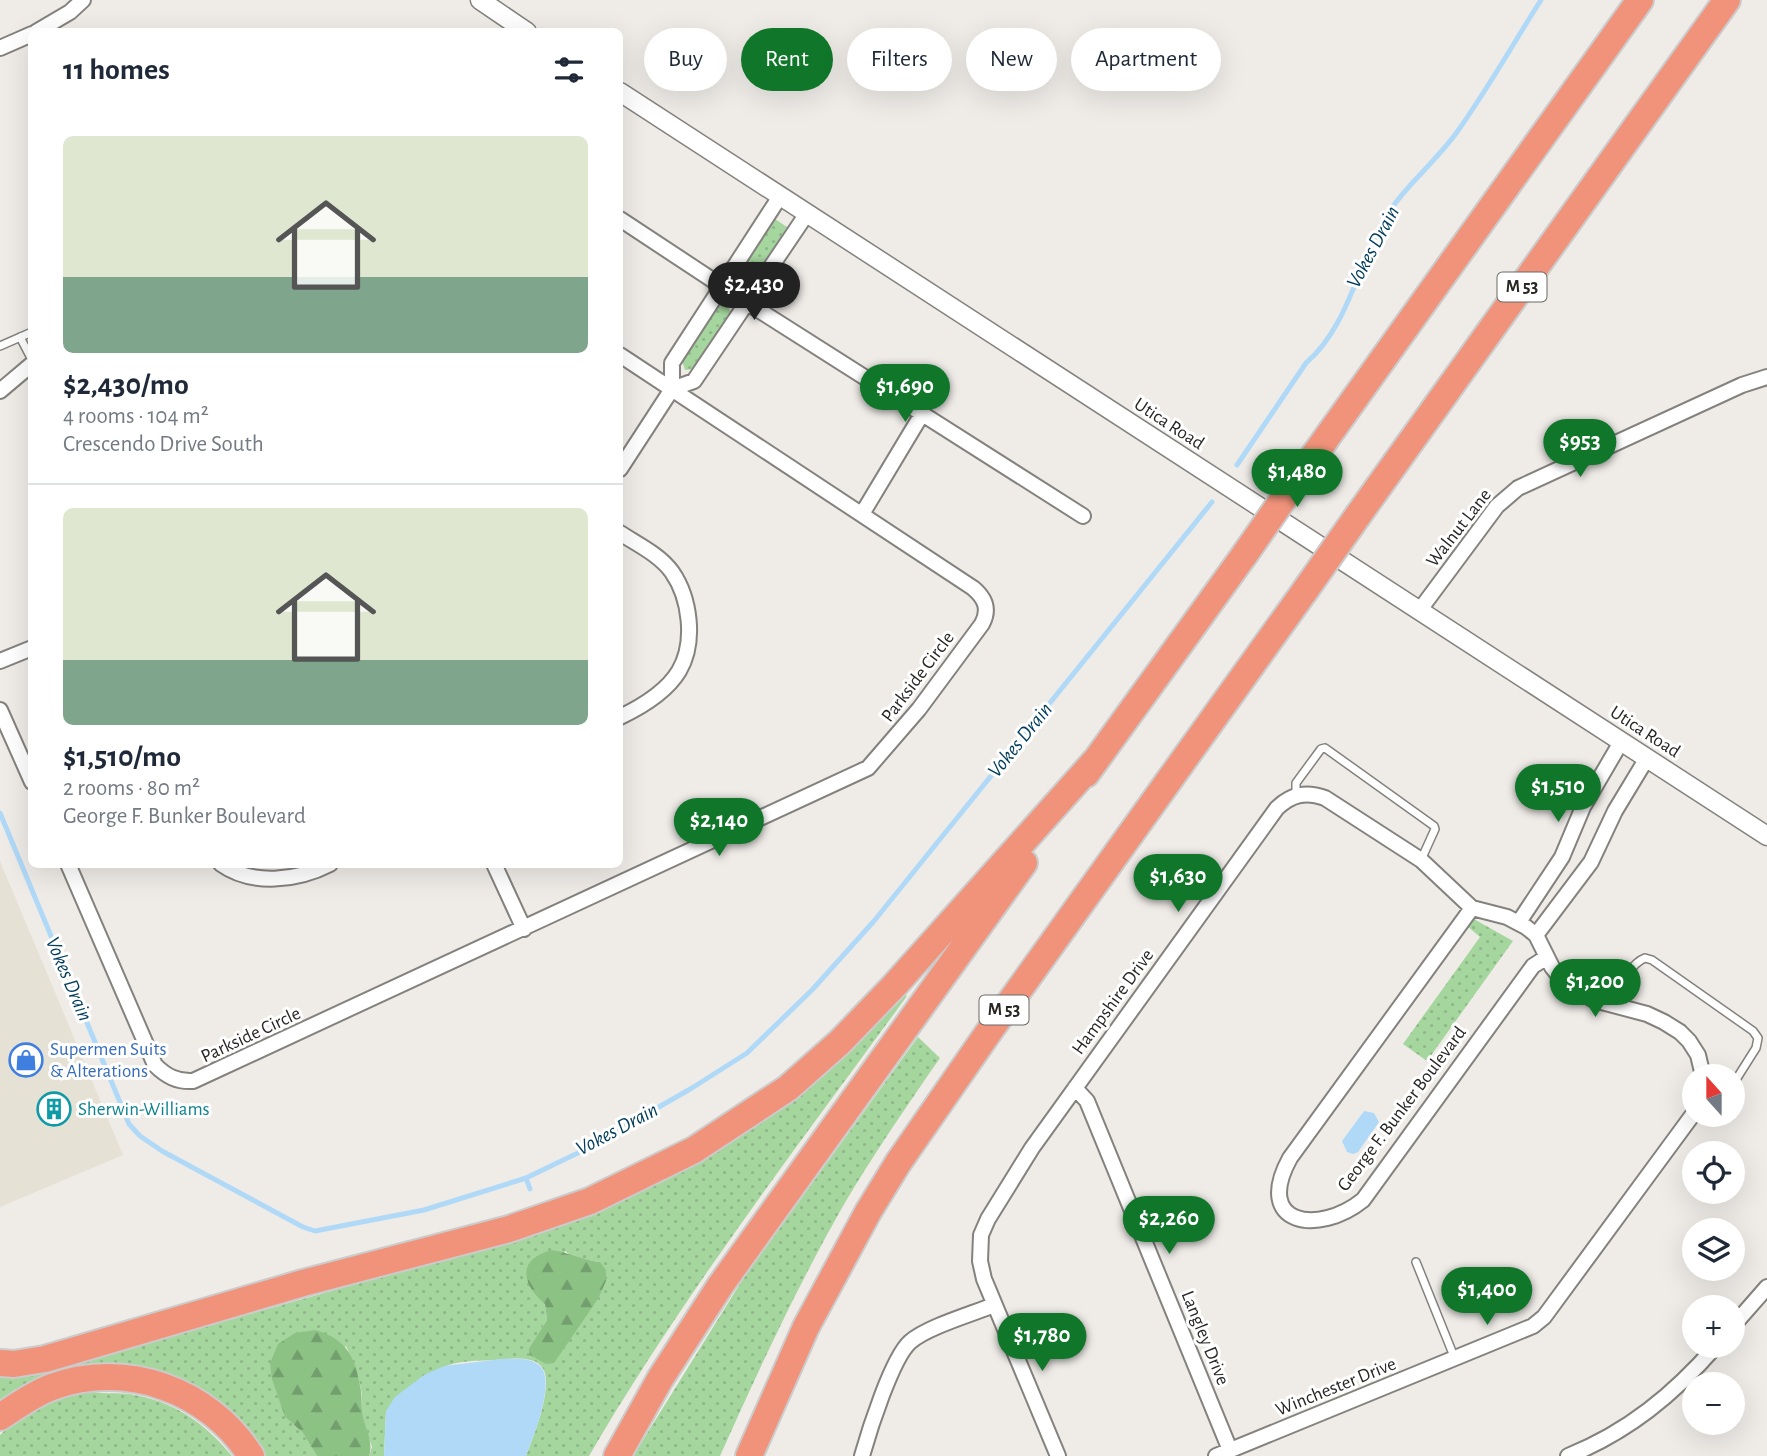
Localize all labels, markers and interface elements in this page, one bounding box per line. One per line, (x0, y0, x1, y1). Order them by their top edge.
chip: Buy (644, 28, 727, 91)
chip: Rent (741, 28, 833, 91)
chip: Filters (847, 28, 952, 91)
chip: New (966, 28, 1057, 91)
chip: Apartment (1071, 28, 1221, 91)
icon: filters (550, 51, 588, 89)
text: 11 homes (63, 55, 170, 85)
icon: home (263, 182, 389, 308)
water label: Vokes Drain (1343, 203, 1403, 291)
pin: $2,430 (697, 262, 811, 322)
road number: M 53 (1498, 272, 1546, 302)
text: $2,430 (724, 273, 784, 296)
pin: $1,690 (848, 364, 962, 424)
text: $2,430/mo (63, 370, 189, 400)
text: $1,690 (876, 375, 934, 398)
street label: Utica Road (1131, 394, 1208, 454)
text: 4 rooms · 104 m² (63, 405, 209, 428)
pin: $953 (1539, 420, 1621, 479)
text: $953 (1559, 430, 1601, 453)
text: Crescendo Drive South (63, 433, 264, 456)
pin: $1,480 (1240, 449, 1354, 509)
text: $1,480 (1268, 460, 1326, 483)
street label: Walnut Lane (1423, 485, 1495, 571)
icon: home (263, 554, 389, 680)
street label: Parkside Circle (878, 628, 958, 726)
water label: Vokes Drain (984, 699, 1056, 781)
street label: Utica Road (1607, 702, 1684, 762)
text: $1,510/mo (63, 742, 181, 772)
pin: $1,510 (1501, 764, 1615, 824)
text: $1,510 (1531, 775, 1585, 798)
text: 2 rooms · 80 m² (63, 777, 200, 800)
pin: $2,140 (662, 798, 776, 858)
text: George F. Bunker Boulevard (63, 805, 306, 828)
text: $2,140 (690, 809, 748, 832)
pin: $1,630 (1121, 855, 1235, 914)
text: $1,630 (1150, 865, 1206, 888)
water label: Vokes Drain (42, 934, 96, 1024)
street label: Hampshire Drive (1069, 946, 1157, 1058)
pin: $1,200 (1538, 960, 1652, 1019)
text: $1,200 (1566, 970, 1624, 993)
road number: M 53 (979, 995, 1028, 1024)
street label: Parkside Circle (198, 1004, 304, 1066)
street label: George F. Bunker Boulevard (1334, 1023, 1470, 1195)
place label: Supermen Suits & Alterations (50, 1040, 166, 1081)
shop icon: Supermen Suits & Alterations (7, 1041, 45, 1079)
north arrow (1682, 1064, 1745, 1127)
map controls (1682, 1064, 1745, 1435)
building icon: Sherwin-Williams (35, 1090, 73, 1128)
water label: Vokes Drain (573, 1099, 661, 1159)
place label: Sherwin-Williams (78, 1100, 210, 1119)
button: locate (1682, 1141, 1745, 1204)
pin: $2,260 (1112, 1196, 1226, 1256)
text: $2,260 (1139, 1207, 1199, 1230)
button: layers (1682, 1218, 1745, 1281)
pin: $1,400 (1430, 1268, 1544, 1327)
text: $1,400 (1457, 1278, 1517, 1301)
street label: Langley Drive (1178, 1288, 1232, 1388)
button: + (1682, 1295, 1745, 1358)
pin: $1,780 (985, 1314, 1099, 1373)
text: $1,780 (1013, 1324, 1071, 1347)
street label: Winchester Drive (1273, 1354, 1399, 1420)
button: − (1682, 1372, 1745, 1435)

